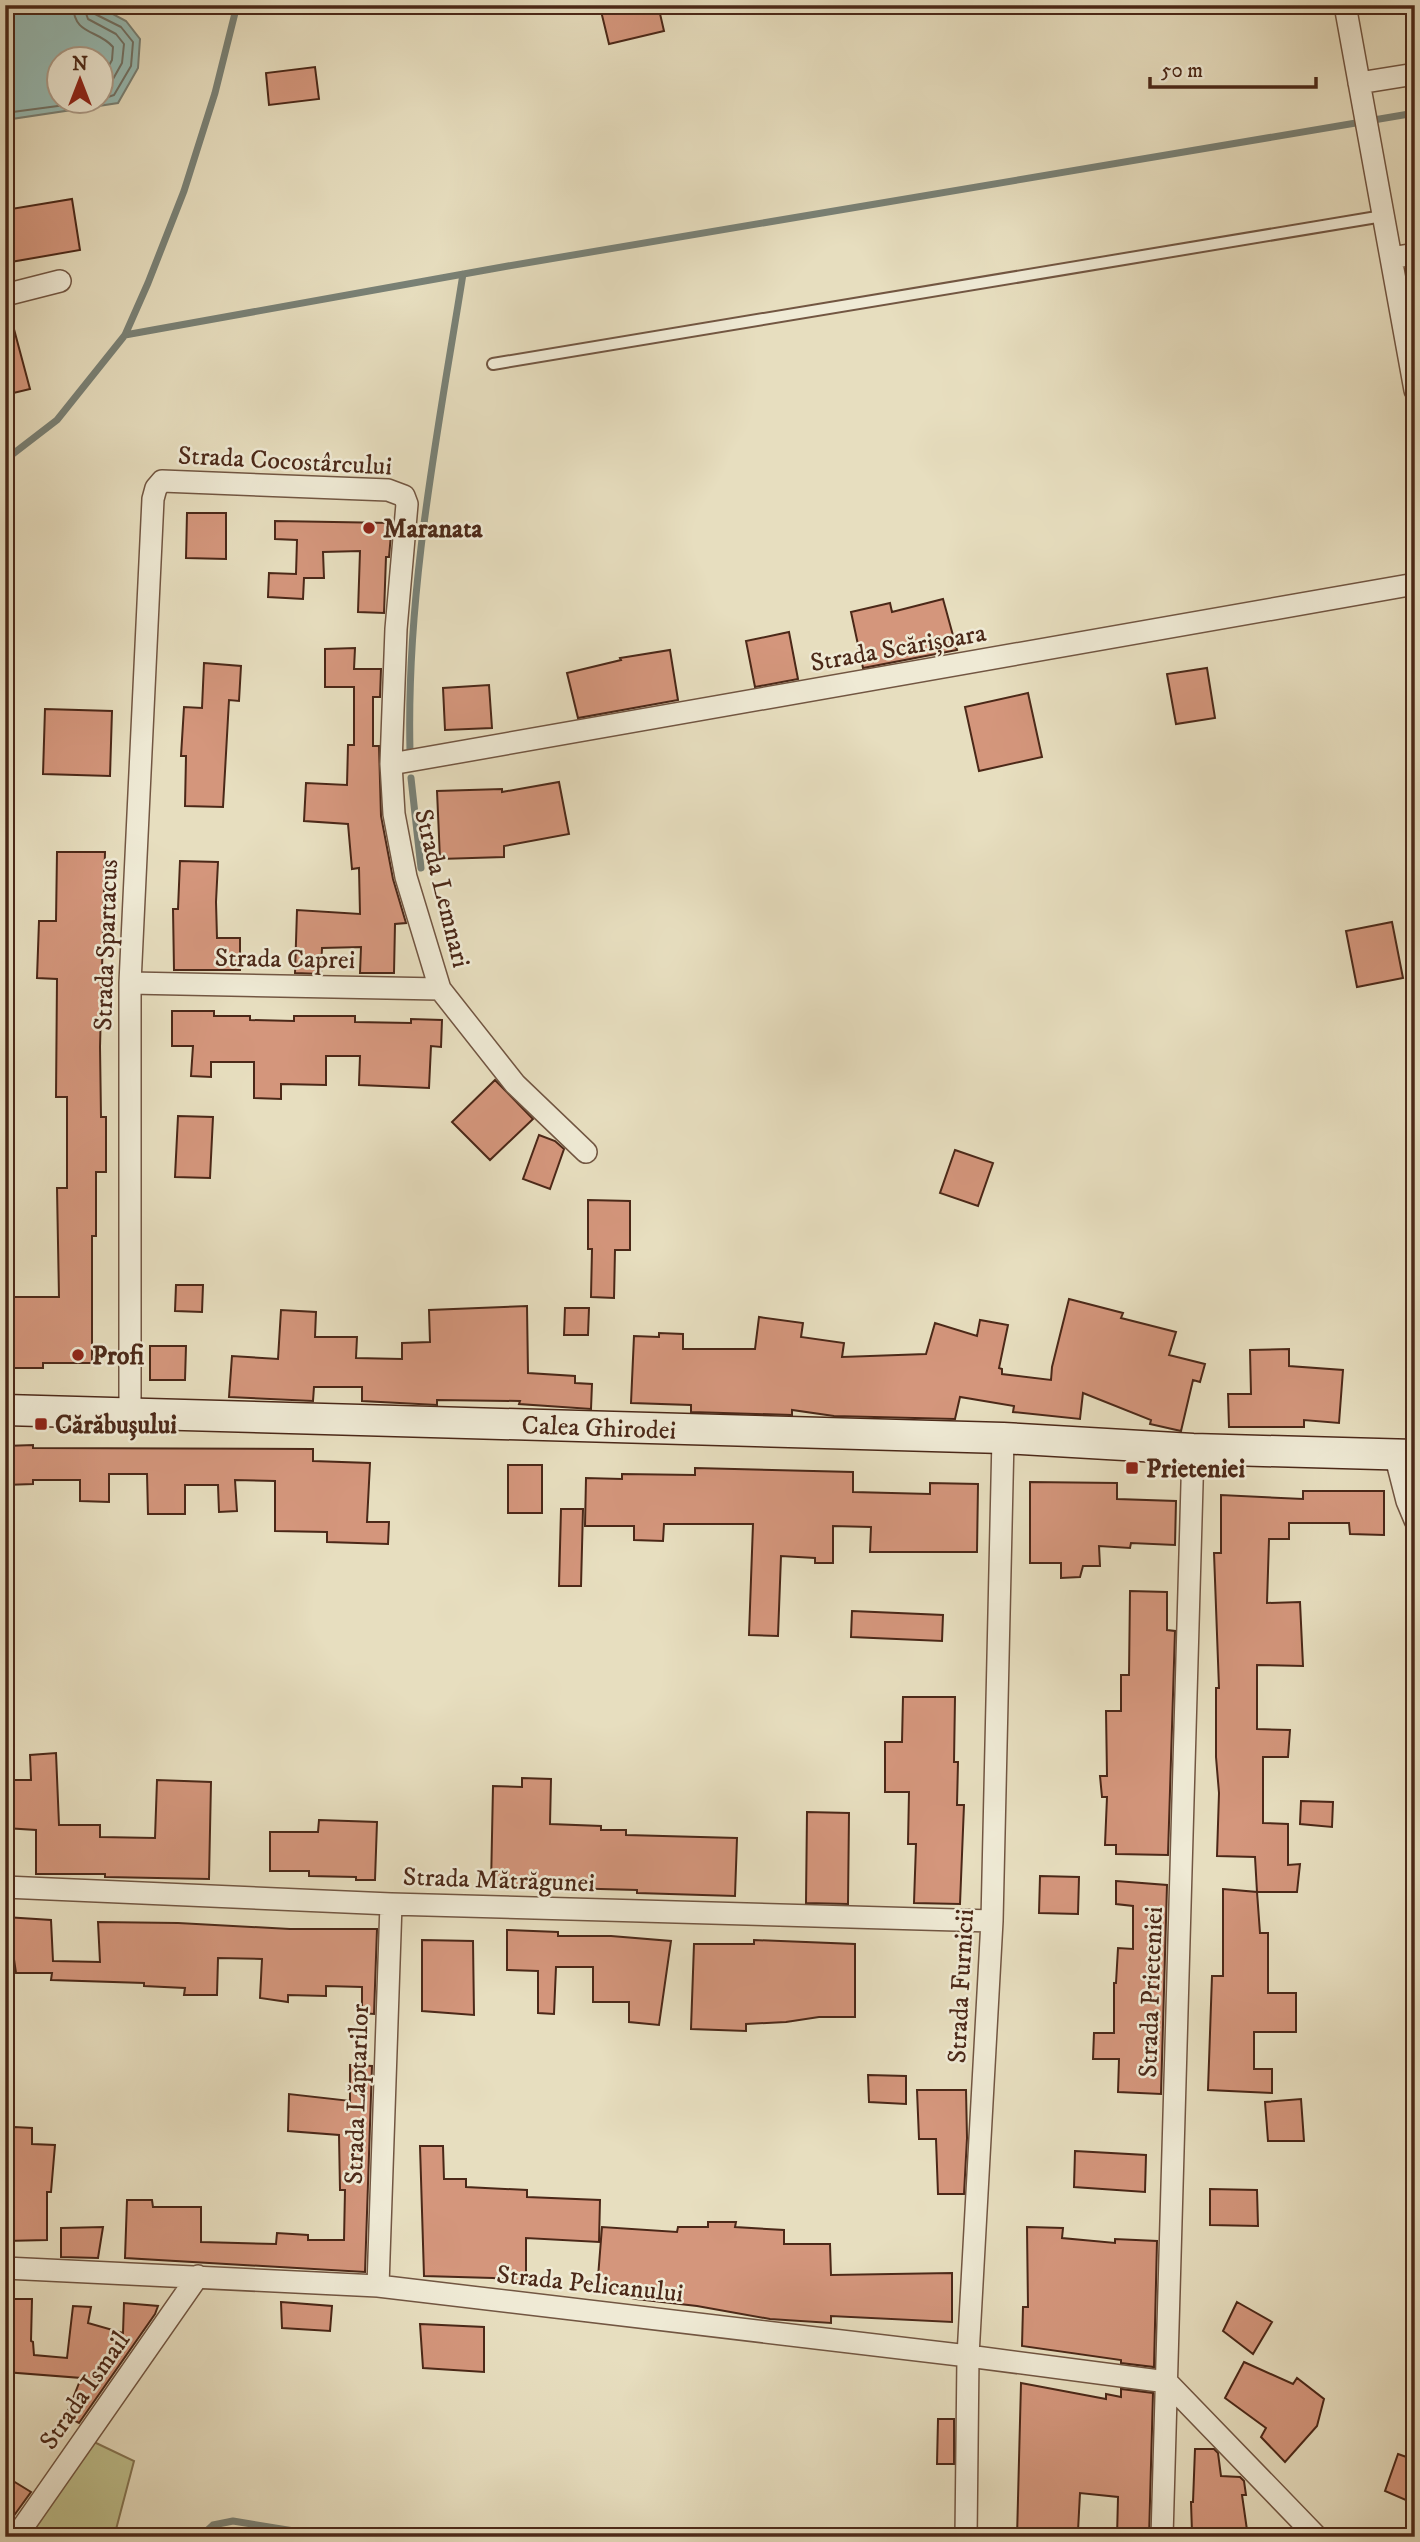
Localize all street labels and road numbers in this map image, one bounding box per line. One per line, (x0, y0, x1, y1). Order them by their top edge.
street label: Strada Cocostârcului (177, 439, 393, 484)
street label: Strada Scărișoara (808, 617, 989, 680)
street label: Strada Lemnari (406, 806, 477, 971)
street label: Strada Spartacus (87, 859, 126, 1031)
street label: Strada Caprei (214, 942, 356, 977)
street label: Calea Ghirodei (521, 1409, 677, 1448)
street label: Strada Mătrăgunei (402, 1861, 596, 1900)
street label: Strada Prieteniei (1132, 1906, 1171, 2078)
street label: Strada Furnicii (941, 1908, 982, 2064)
street label: Strada Lăptarilor (338, 2003, 377, 2185)
street label: Strada Pelicanului (495, 2258, 685, 2311)
street label: Strada Ismail (32, 2325, 138, 2456)

